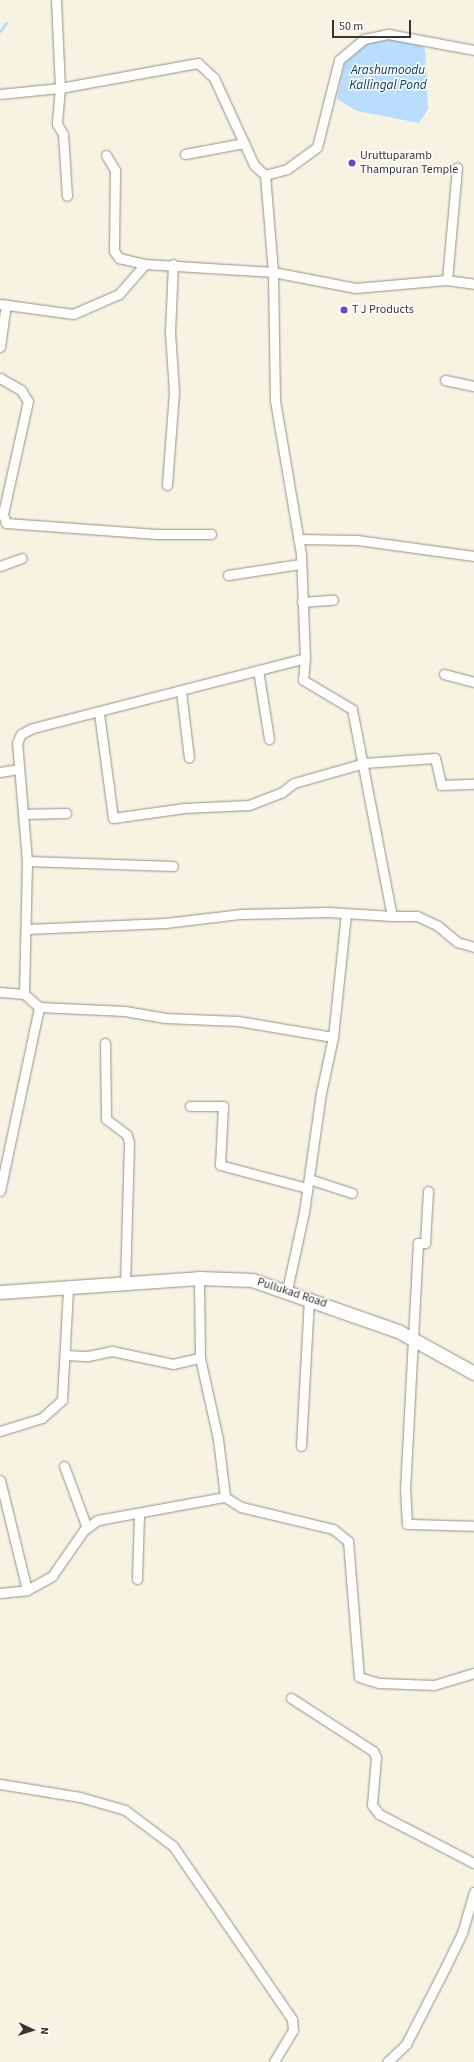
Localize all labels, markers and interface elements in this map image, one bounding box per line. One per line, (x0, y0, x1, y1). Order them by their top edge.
scale bar (334, 12, 413, 38)
text: 50 m (339, 18, 363, 35)
water label: Arashumoodu Kallingal Pond (349, 63, 427, 94)
place label: Uruttuparamb Thampuran Temple (360, 149, 458, 177)
marker: Uruttuparamb Thampuran Temple (347, 158, 357, 168)
place label: T J Products (352, 303, 414, 317)
marker: T J Products (339, 305, 349, 315)
street label: Pullukad Road (255, 1275, 329, 1311)
north arrow (12, 2010, 52, 2050)
text: N (37, 2027, 52, 2035)

